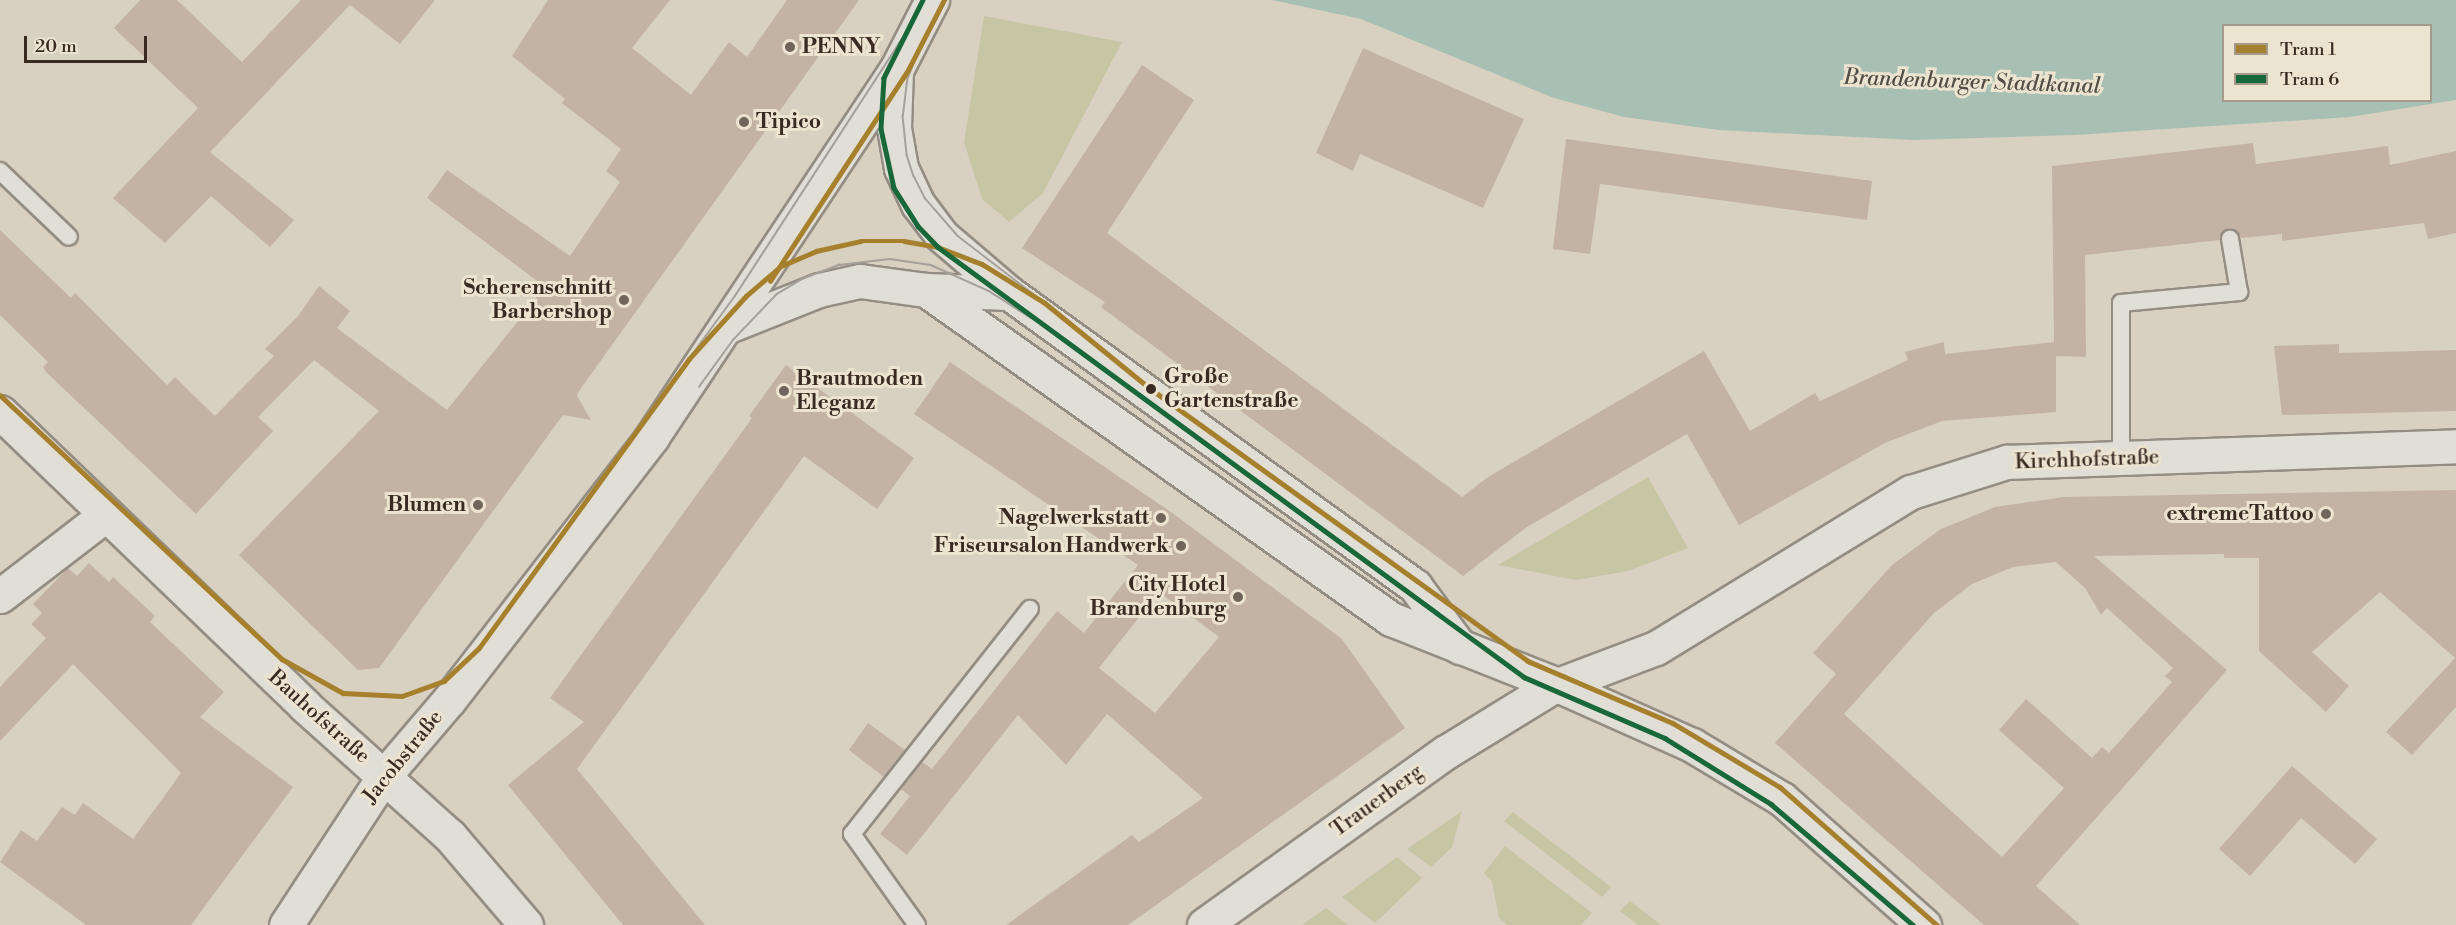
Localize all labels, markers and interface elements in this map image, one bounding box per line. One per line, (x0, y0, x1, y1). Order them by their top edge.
scale bar (27, 24, 150, 62)
legend (2222, 24, 2432, 102)
place label: PENNY (802, 34, 881, 60)
text: 20 m (35, 35, 77, 58)
text: Tram 1 (2280, 38, 2336, 61)
marker: PENNY (783, 40, 797, 54)
water label: Brandenburger Stadtkanal (1843, 64, 2101, 100)
text: Tram 6 (2280, 68, 2339, 91)
place label: Tipico (756, 109, 821, 135)
marker: Tipico (737, 115, 751, 129)
place label: Scherenschnitt Barbershop (463, 275, 612, 325)
marker: Scherenschnitt Barbershop (617, 293, 631, 307)
place label: Große Gartenstraße (1164, 364, 1299, 414)
place label: Brautmoden Eleganz (796, 366, 923, 416)
marker: Große Gartenstraße (1142, 380, 1160, 398)
marker: Brautmoden Eleganz (777, 384, 791, 398)
street label: Kirchhofstraße (2014, 445, 2160, 475)
place label: Blumen (387, 492, 466, 518)
marker: Blumen (471, 498, 485, 512)
place label: extremeTattoo (2166, 501, 2314, 527)
place label: Nagelwerkstatt (999, 505, 1149, 531)
marker: extremeTattoo (2319, 507, 2333, 521)
marker: Nagelwerkstatt (1154, 511, 1168, 525)
place label: Friseursalon Handwerk (934, 533, 1169, 559)
marker: Friseursalon Handwerk (1174, 539, 1188, 553)
place label: City Hotel Brandenburg (1090, 572, 1226, 622)
marker: City Hotel Brandenburg (1231, 590, 1245, 604)
street label: Bauhofstraße (263, 665, 375, 769)
street label: Jacobstraße (358, 705, 448, 809)
street label: Trauerberg (1326, 759, 1428, 843)

